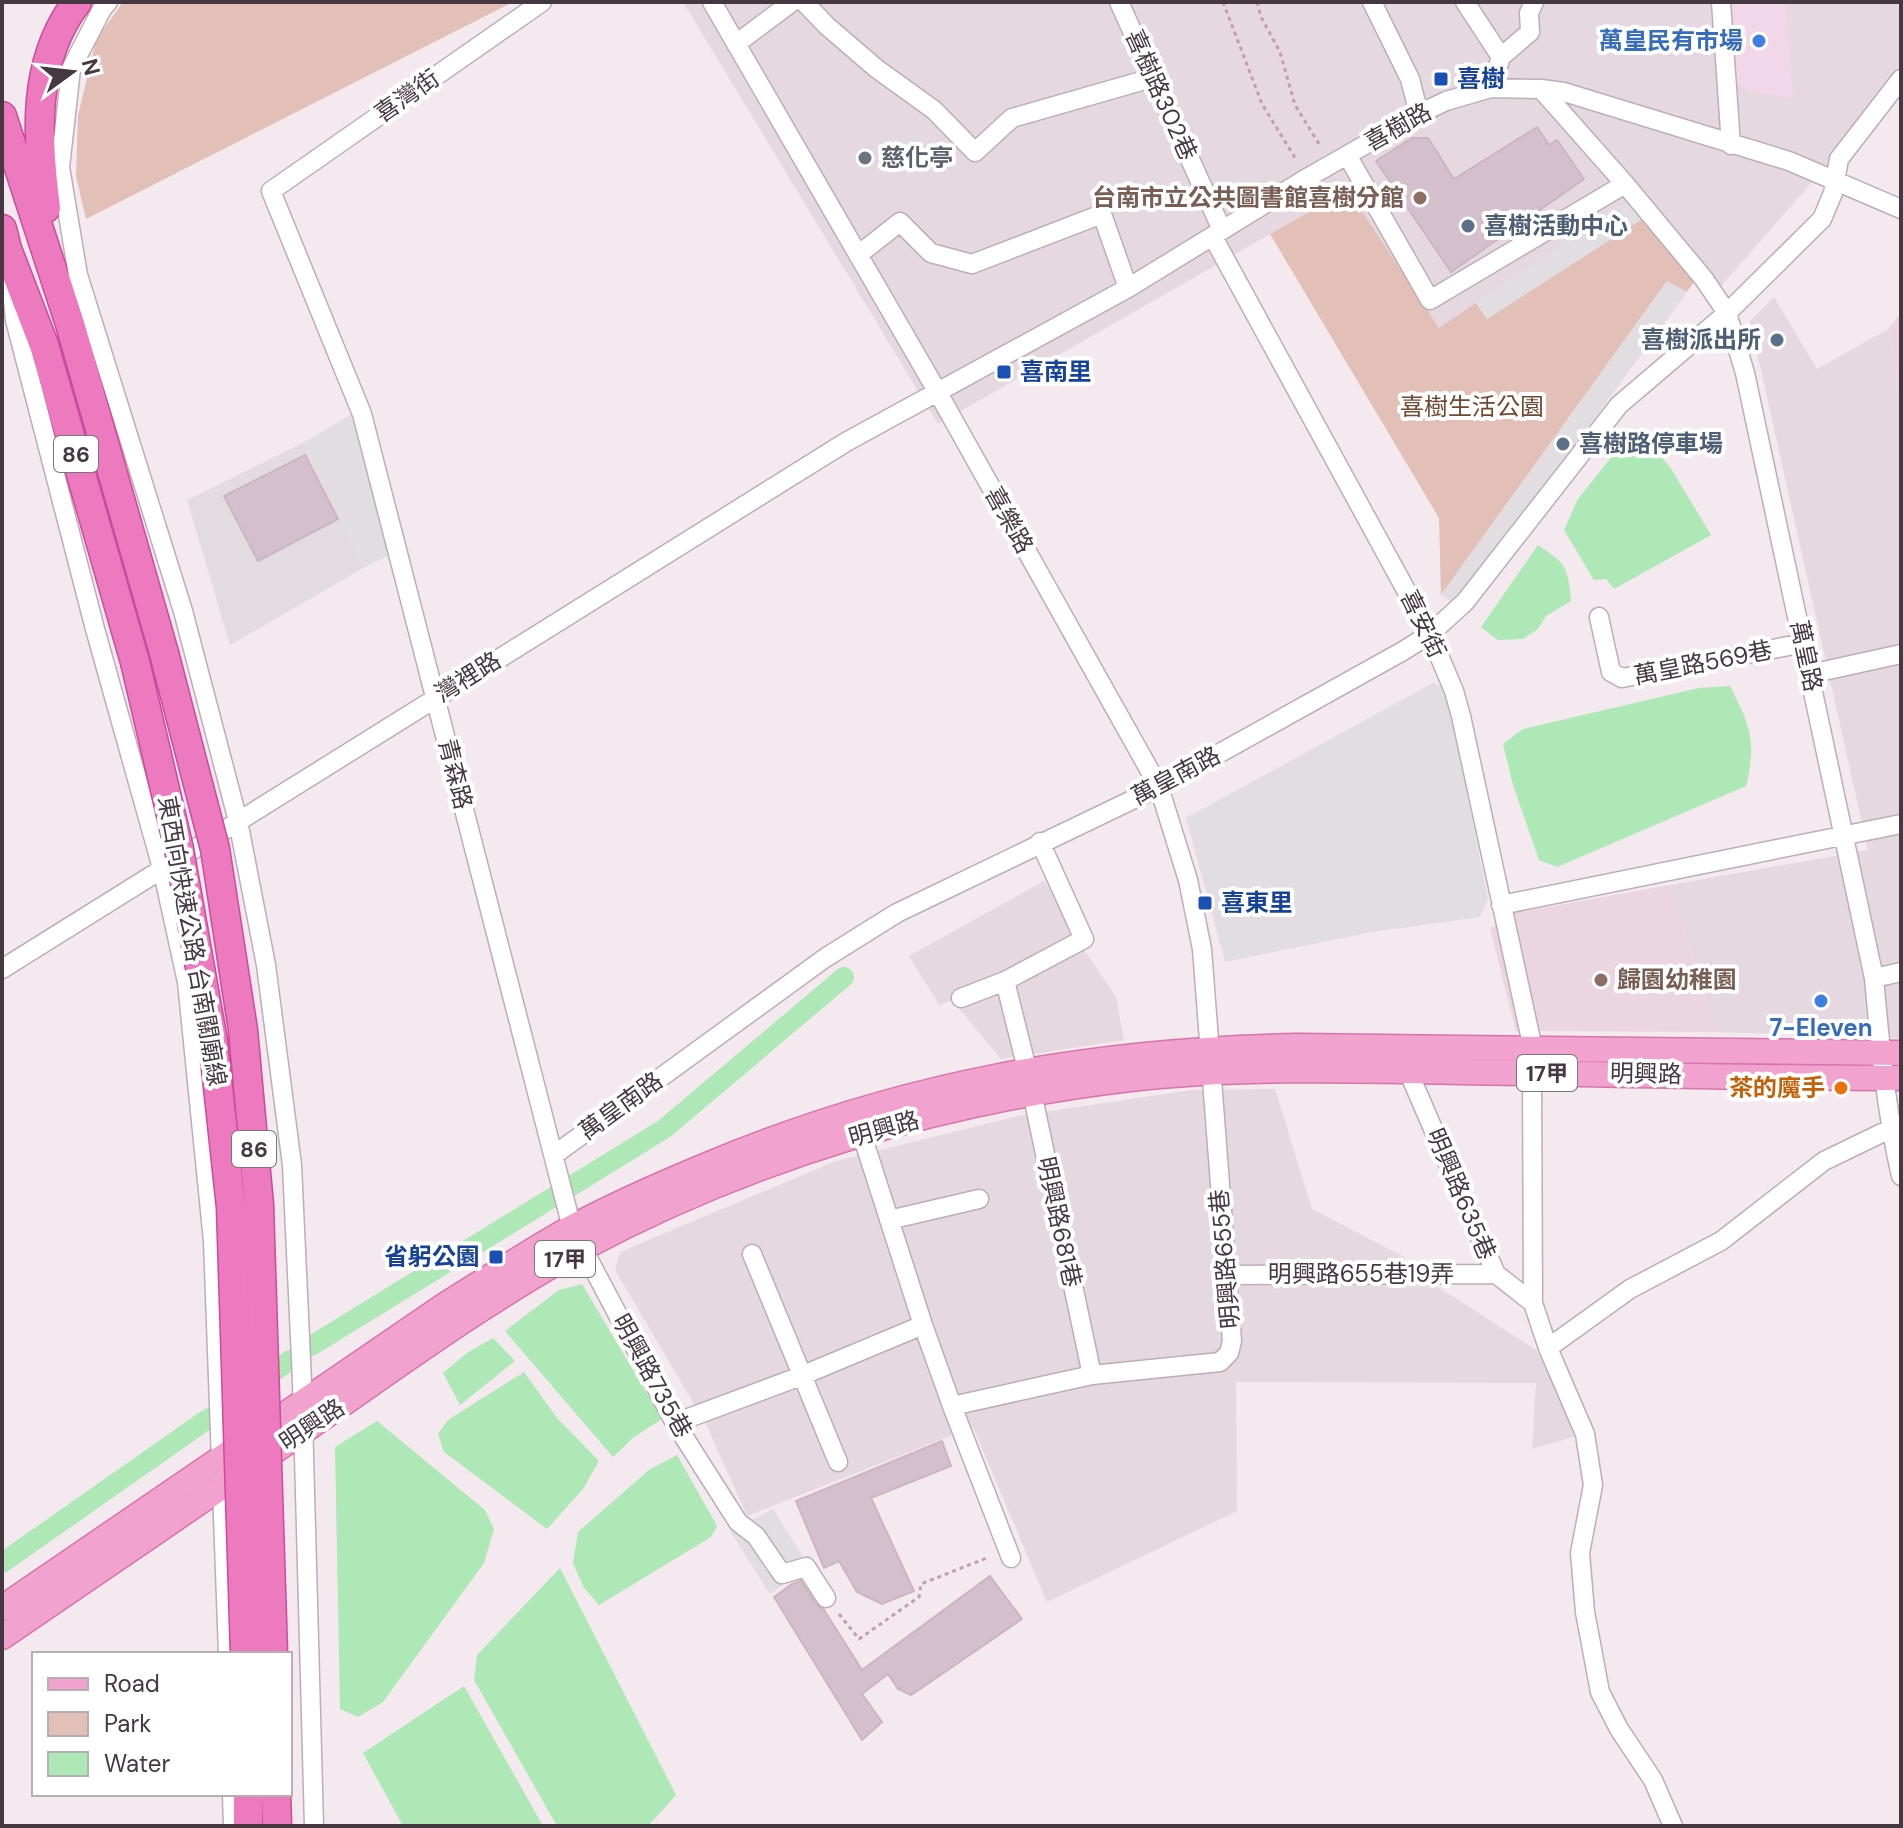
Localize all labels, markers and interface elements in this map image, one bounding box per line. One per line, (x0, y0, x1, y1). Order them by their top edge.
street label: 喜樹路302巷 (1119, 24, 1204, 165)
place label: 萬皇民有市場 (1599, 25, 1743, 56)
north arrow (32, 32, 112, 112)
marker: 萬皇民有市場 (1750, 32, 1768, 50)
text: N (75, 55, 107, 78)
street label: 喜灣街 (368, 62, 445, 129)
place label: 喜樹 (1457, 63, 1505, 94)
marker: 喜樹 (1432, 70, 1450, 88)
street label: 喜樹路 (1359, 96, 1437, 158)
place label: 慈化亭 (881, 142, 953, 173)
marker: 慈化亭 (856, 149, 874, 167)
place label: 台南市立公共圖書館喜樹分館 (1092, 182, 1404, 213)
marker: 台南市立公共圖書館喜樹分館 (1411, 189, 1429, 207)
place label: 喜樹活動中心 (1484, 210, 1628, 241)
marker: 喜樹活動中心 (1459, 217, 1477, 235)
place label: 喜樹派出所 (1641, 324, 1761, 355)
marker: 喜樹派出所 (1768, 331, 1786, 349)
place label: 喜南里 (1020, 356, 1092, 387)
marker: 喜南里 (995, 363, 1013, 381)
park label: 喜樹生活公園 (1400, 391, 1544, 422)
place label: 喜樹路停車場 (1579, 428, 1723, 459)
marker: 喜樹路停車場 (1554, 435, 1572, 453)
road number: 86 (54, 436, 98, 472)
street label: 喜樂路 (978, 481, 1040, 559)
street label: 喜安街 (1394, 585, 1453, 663)
street label: 萬皇路 (1784, 617, 1829, 694)
street label: 萬皇路569巷 (1631, 634, 1775, 691)
street label: 灣裡路 (429, 644, 506, 709)
street label: 青森路 (432, 735, 479, 813)
street label: 萬皇南路 (1126, 739, 1225, 812)
street label: 東西向快速公路 台南關廟線 (152, 793, 233, 1089)
place label: 喜東里 (1221, 887, 1293, 918)
marker: 喜東里 (1196, 894, 1214, 912)
place label: 歸園幼稚園 (1617, 964, 1737, 995)
marker: 歸園幼稚園 (1592, 971, 1610, 989)
marker: 7-Eleven (1812, 992, 1830, 1010)
place label: 7-Eleven (1769, 1012, 1873, 1043)
road number: 17甲 (1517, 1055, 1577, 1091)
street label: 明興路 (1610, 1057, 1682, 1090)
street label: 萬皇南路 (573, 1065, 669, 1146)
place label: 茶的魔手 (1729, 1072, 1825, 1103)
marker: 茶的魔手 (1832, 1079, 1850, 1097)
street label: 明興路 (845, 1104, 923, 1153)
street label: 明興路635巷 (1420, 1123, 1503, 1264)
road number: 86 (232, 1131, 276, 1167)
street label: 明興路681巷 (1031, 1154, 1088, 1290)
street label: 明興路655巷 (1203, 1188, 1246, 1330)
place label: 省躬公園 (384, 1241, 480, 1272)
road number: 17甲 (535, 1241, 595, 1277)
marker: 省躬公園 (487, 1248, 505, 1266)
street label: 明興路655巷19弄 (1268, 1258, 1454, 1289)
street label: 明興路735巷 (606, 1308, 699, 1443)
street label: 明興路 (273, 1392, 350, 1458)
legend (32, 1652, 292, 1796)
text: Road (104, 1668, 160, 1699)
text: Park (104, 1708, 151, 1739)
text: Water (104, 1748, 170, 1779)

